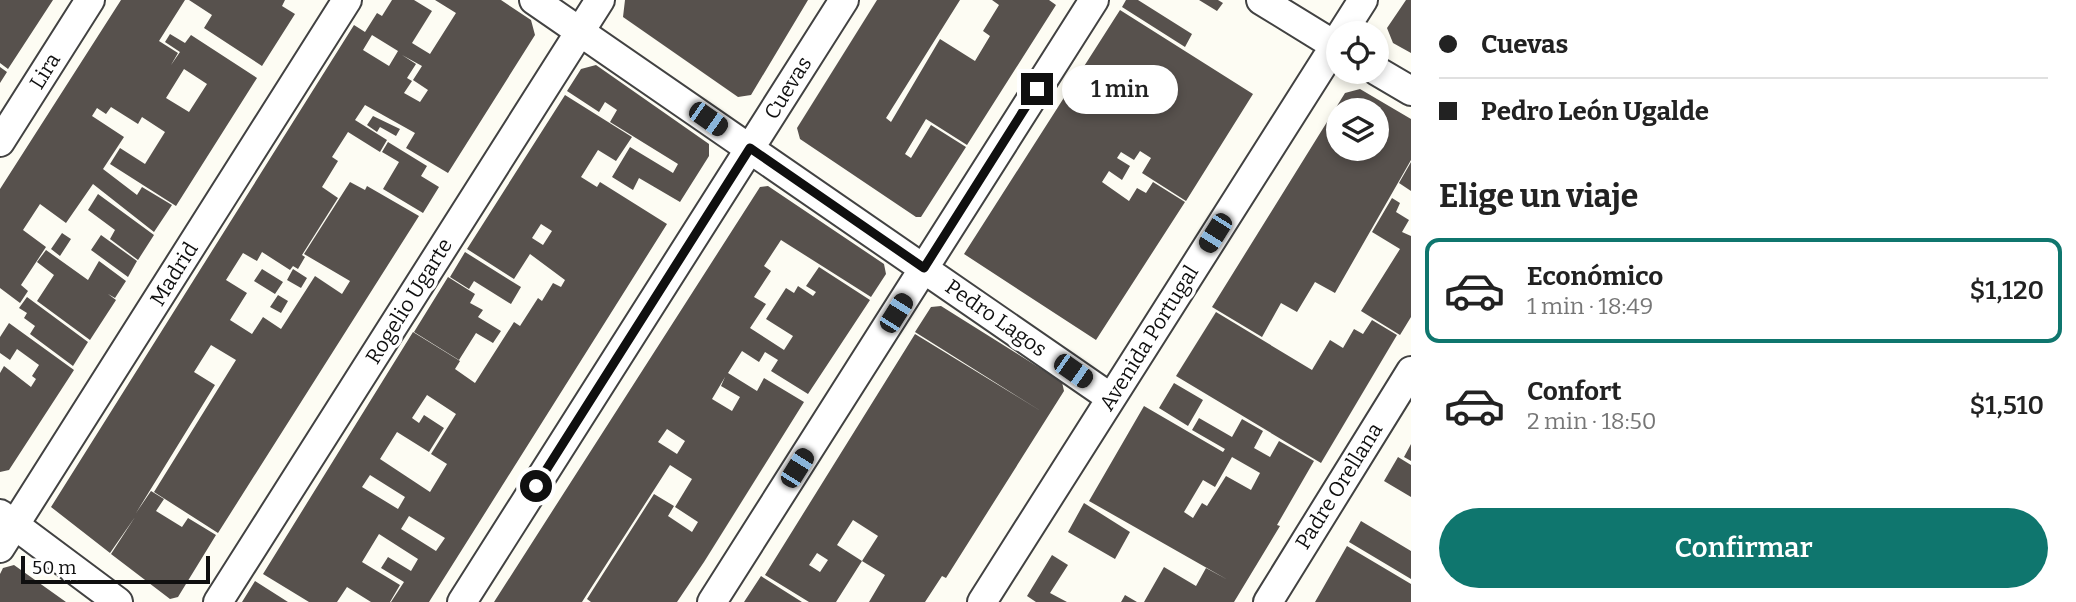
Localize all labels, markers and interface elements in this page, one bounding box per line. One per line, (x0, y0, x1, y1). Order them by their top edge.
map controls (1326, 21, 1389, 161)
button: locate (1326, 21, 1389, 84)
text: Cuevas (1481, 29, 1568, 60)
street label: Lira (24, 48, 66, 94)
street label: Cuevas (759, 52, 817, 124)
callout: 1 min (1062, 64, 1177, 114)
route end (1021, 73, 1053, 105)
text: 1 min (1091, 75, 1149, 103)
text: Pedro León Ugalde (1481, 96, 1709, 127)
car (685, 98, 732, 140)
button: layers (1326, 98, 1389, 161)
text: Elige un viaje (1439, 177, 1638, 215)
car (1195, 210, 1236, 256)
street label: Rogelio Ugarte (360, 233, 458, 369)
street label: Madrid (144, 237, 204, 311)
icon: car (1443, 259, 1506, 322)
street label: Avenida Portugal (1094, 260, 1204, 416)
text: Económico (1527, 261, 1663, 292)
street label: Pedro Lagos (940, 274, 1052, 362)
text: $1,120 (1969, 275, 2044, 306)
car (876, 290, 917, 336)
text: 1 min · 18:49 (1527, 292, 1653, 320)
car (1050, 350, 1097, 392)
icon: car (1443, 374, 1506, 437)
text: Confort (1527, 376, 1622, 407)
text: $1,510 (1970, 390, 2044, 421)
text: 2 min · 18:50 (1527, 407, 1657, 435)
street label: Padre Orellana (1290, 418, 1388, 554)
car (777, 445, 818, 491)
route start (520, 470, 552, 502)
button: Confirmar (1439, 508, 2048, 588)
scale bar (21, 553, 210, 585)
text: 50 m (32, 556, 76, 579)

